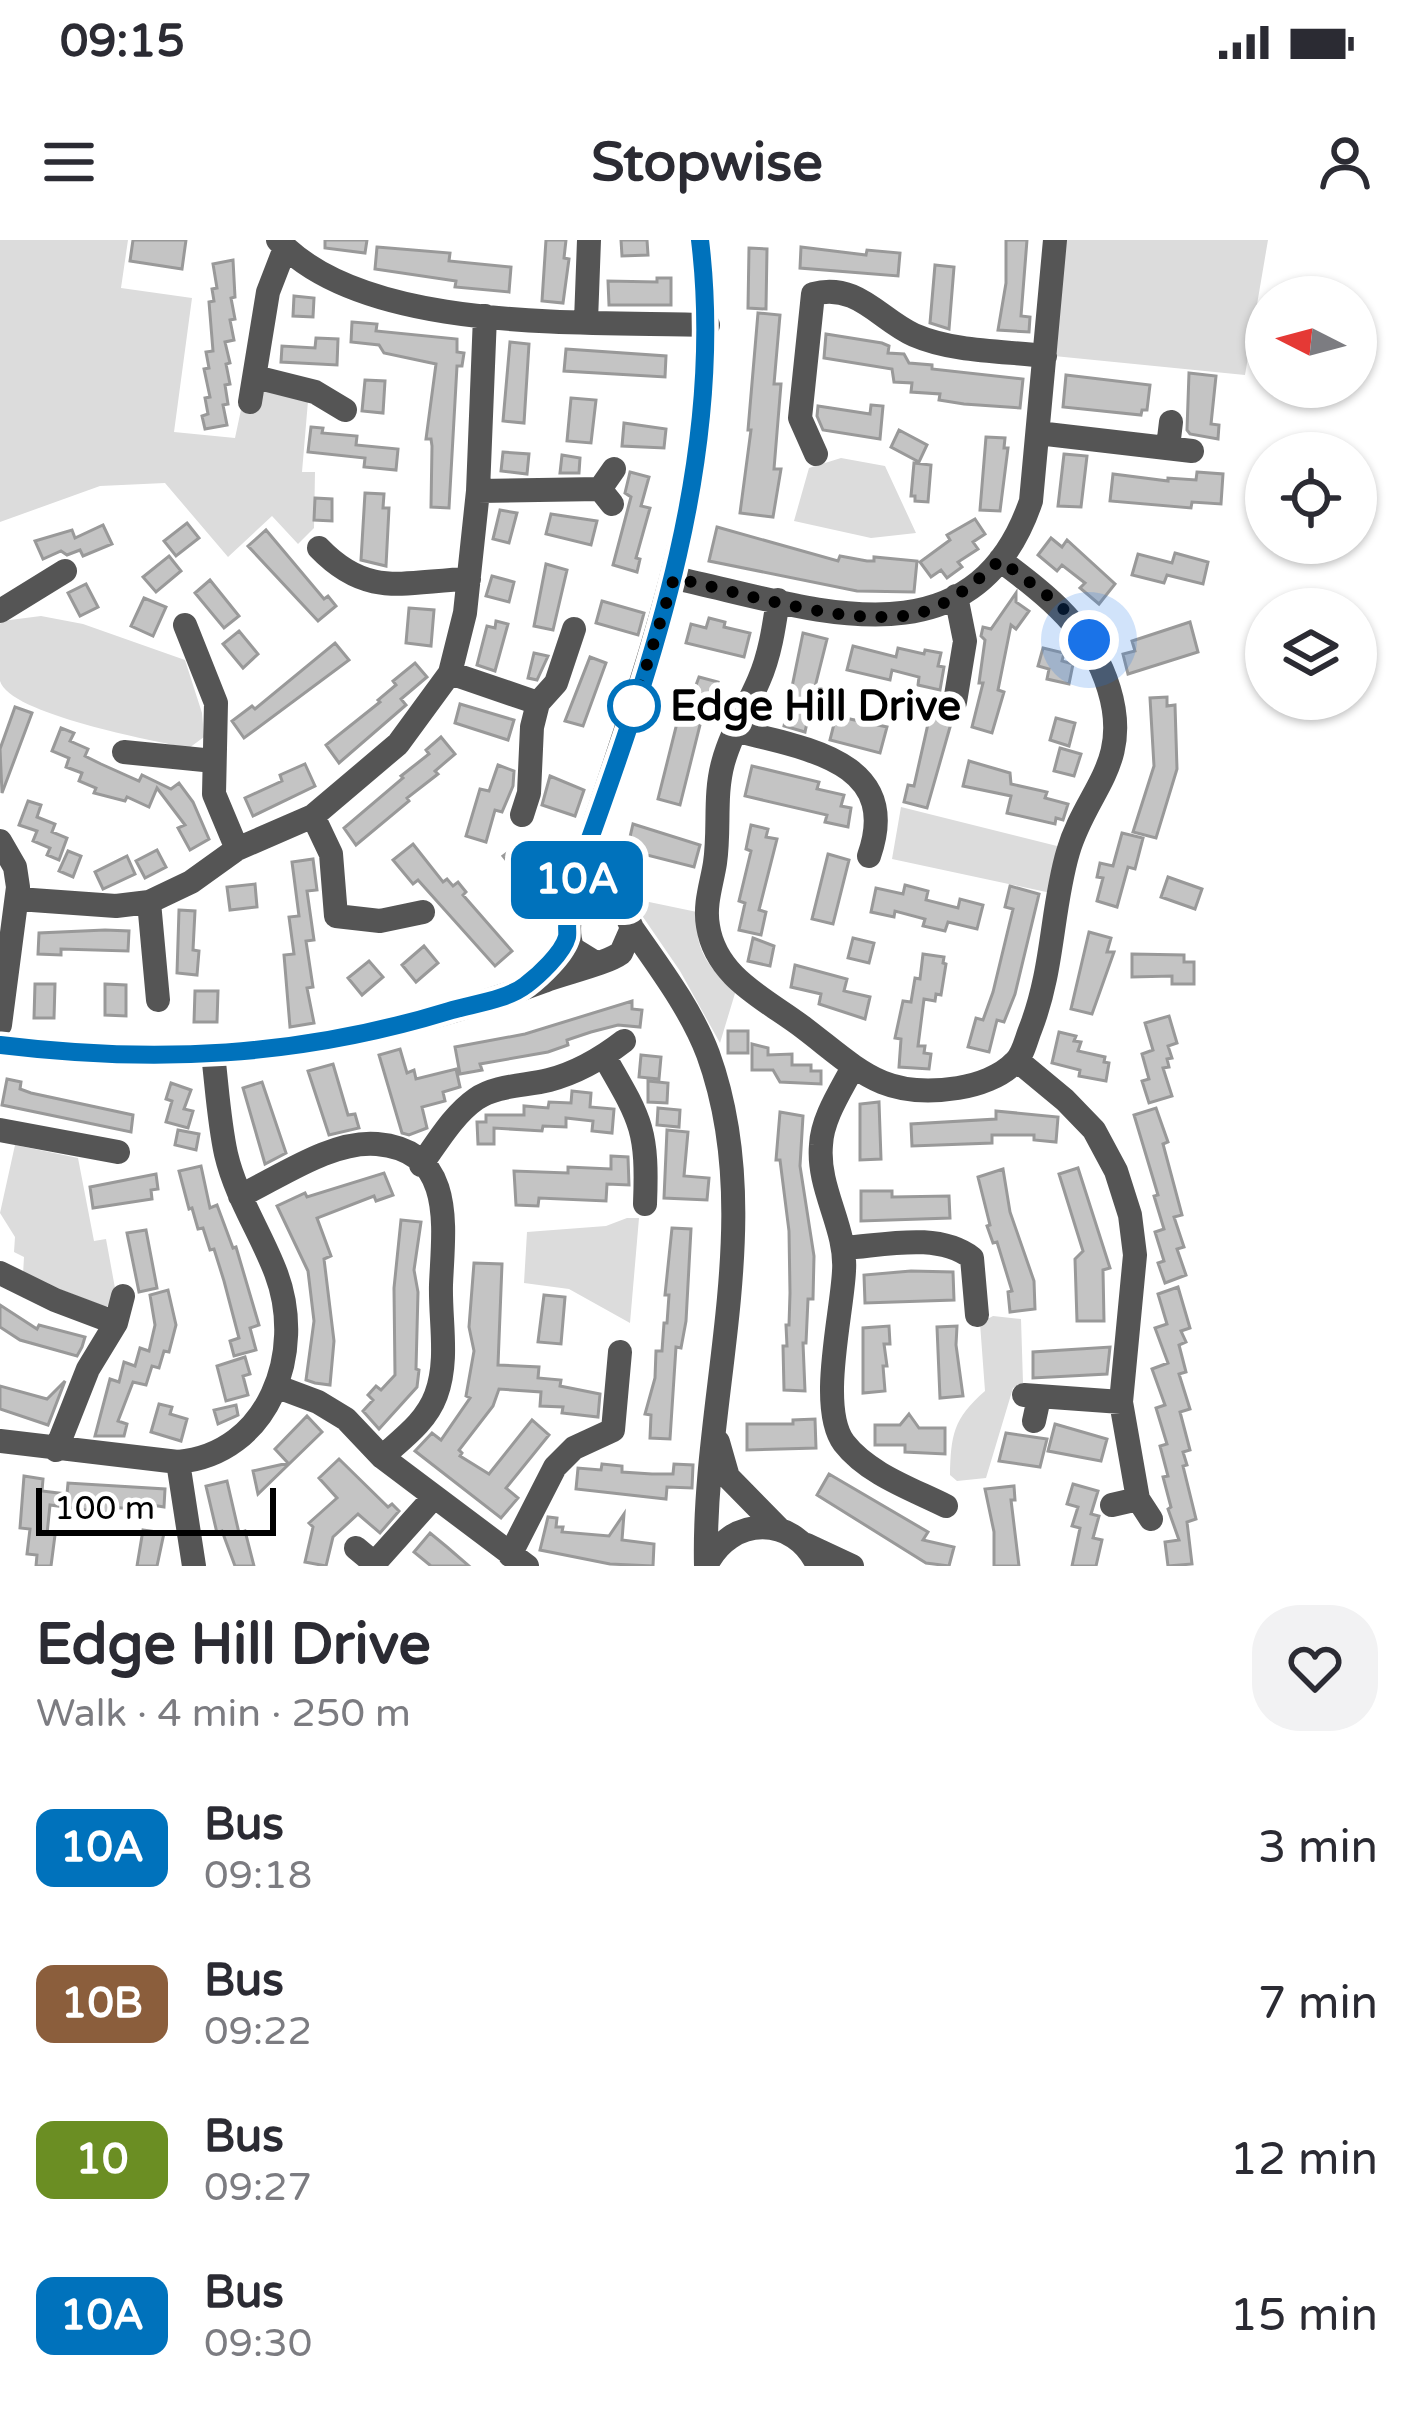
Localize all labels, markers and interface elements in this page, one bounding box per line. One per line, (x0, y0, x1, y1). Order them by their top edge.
text: 09:15 (60, 15, 185, 69)
icon: menu (36, 129, 102, 195)
icon: person (1312, 129, 1378, 195)
text: Stopwise (591, 130, 823, 195)
north arrow (1245, 276, 1377, 408)
map controls (1245, 276, 1377, 720)
button: locate (1245, 432, 1377, 564)
button: layers (1245, 588, 1377, 720)
your location (1059, 610, 1119, 670)
marker: Edge Hill Drive (609, 681, 659, 731)
place label: Edge Hill Drive (670, 681, 961, 732)
line badge: 10A (508, 841, 646, 919)
text: 10A (535, 854, 619, 905)
scale bar (36, 1482, 276, 1535)
text: 100 m (54, 1489, 155, 1528)
button: heart (1252, 1605, 1378, 1731)
text: Edge Hill Drive (36, 1611, 431, 1679)
text: Walk · 4 min · 250 m (36, 1690, 411, 1737)
text: Bus (204, 1798, 284, 1852)
text: 3 min (1258, 1821, 1378, 1875)
text: 10A (60, 1822, 144, 1873)
text: 09:18 (204, 1852, 312, 1899)
text: Bus (204, 1954, 284, 2008)
text: 7 min (1258, 1977, 1378, 2031)
text: 10B (61, 1978, 143, 2029)
text: 09:22 (204, 2008, 312, 2055)
text: Bus (204, 2110, 284, 2164)
text: 12 min (1230, 2133, 1378, 2187)
text: 10 (76, 2134, 128, 2185)
text: 09:27 (204, 2164, 312, 2211)
text: Bus (204, 2266, 284, 2320)
text: 15 min (1230, 2289, 1378, 2343)
text: 10A (60, 2290, 144, 2341)
text: 09:30 (204, 2320, 312, 2367)

